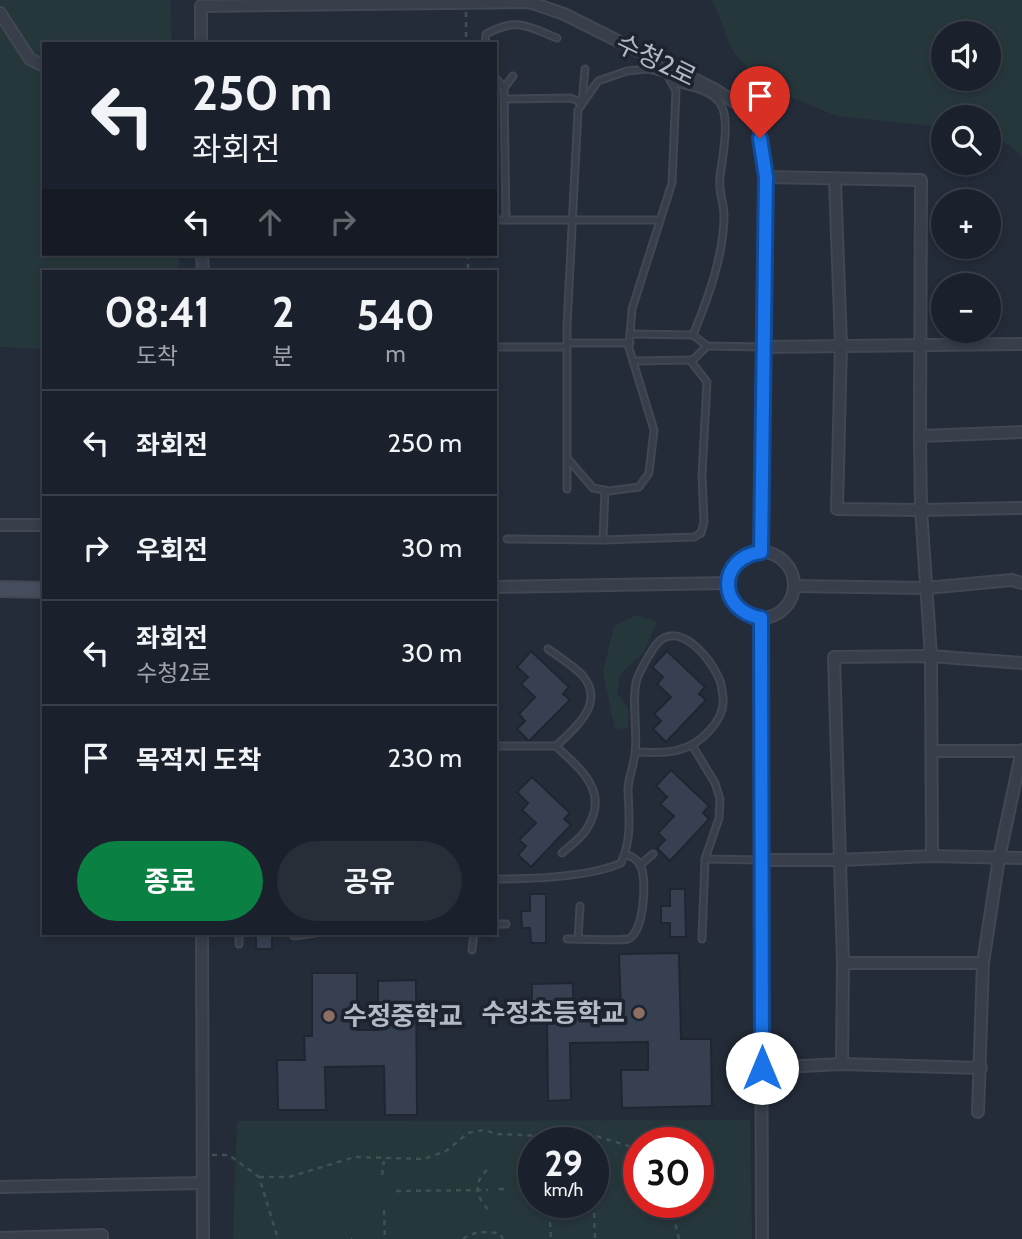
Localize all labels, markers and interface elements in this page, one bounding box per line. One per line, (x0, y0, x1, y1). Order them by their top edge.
map controls (931, 21, 1001, 343)
button: sound (931, 21, 1001, 91)
street label: 수청2로 (611, 27, 701, 93)
text: 250 m (192, 63, 332, 122)
pin (730, 66, 790, 138)
icon: left (77, 70, 168, 161)
icon: arrive (741, 77, 779, 115)
button: search (931, 105, 1001, 175)
text: 좌회전 (192, 129, 280, 168)
button: + (931, 189, 1001, 259)
icon: left (178, 203, 216, 241)
icon: ahead (251, 203, 289, 241)
icon: right (324, 203, 362, 241)
button: − (931, 273, 1001, 343)
text: 08:41 (104, 286, 210, 338)
text: 2 (272, 286, 294, 338)
text: 540 (356, 289, 435, 341)
text: m (386, 340, 406, 368)
text: 도착 (136, 342, 178, 370)
text: 분 (273, 342, 294, 370)
icon: left (77, 424, 115, 462)
text: 250 m (388, 427, 462, 459)
text: 좌회전 (136, 429, 208, 461)
icon: right (77, 529, 115, 567)
text: 30 m (401, 532, 462, 564)
text: 우회전 (136, 534, 208, 566)
text: 좌회전 (136, 622, 208, 654)
icon: left (77, 634, 115, 672)
text: 30 m (401, 637, 462, 669)
text: 수청2로 (136, 659, 212, 687)
icon: arrive (77, 739, 115, 777)
text: 230 m (388, 742, 462, 774)
text: 목적지 도착 (136, 744, 261, 776)
button: 종료 (77, 841, 263, 921)
button: 공유 (277, 841, 462, 921)
place label: 수정초등학교 (481, 997, 625, 1029)
place label: 수정중학교 (343, 1000, 463, 1032)
marker: 수정초등학교 (631, 1005, 647, 1021)
marker: 수정중학교 (321, 1008, 337, 1024)
position arrow (725, 1031, 799, 1105)
speed limit sign: 30 (623, 1127, 714, 1218)
text: 29 (544, 1142, 583, 1185)
text: km/h (544, 1179, 583, 1201)

